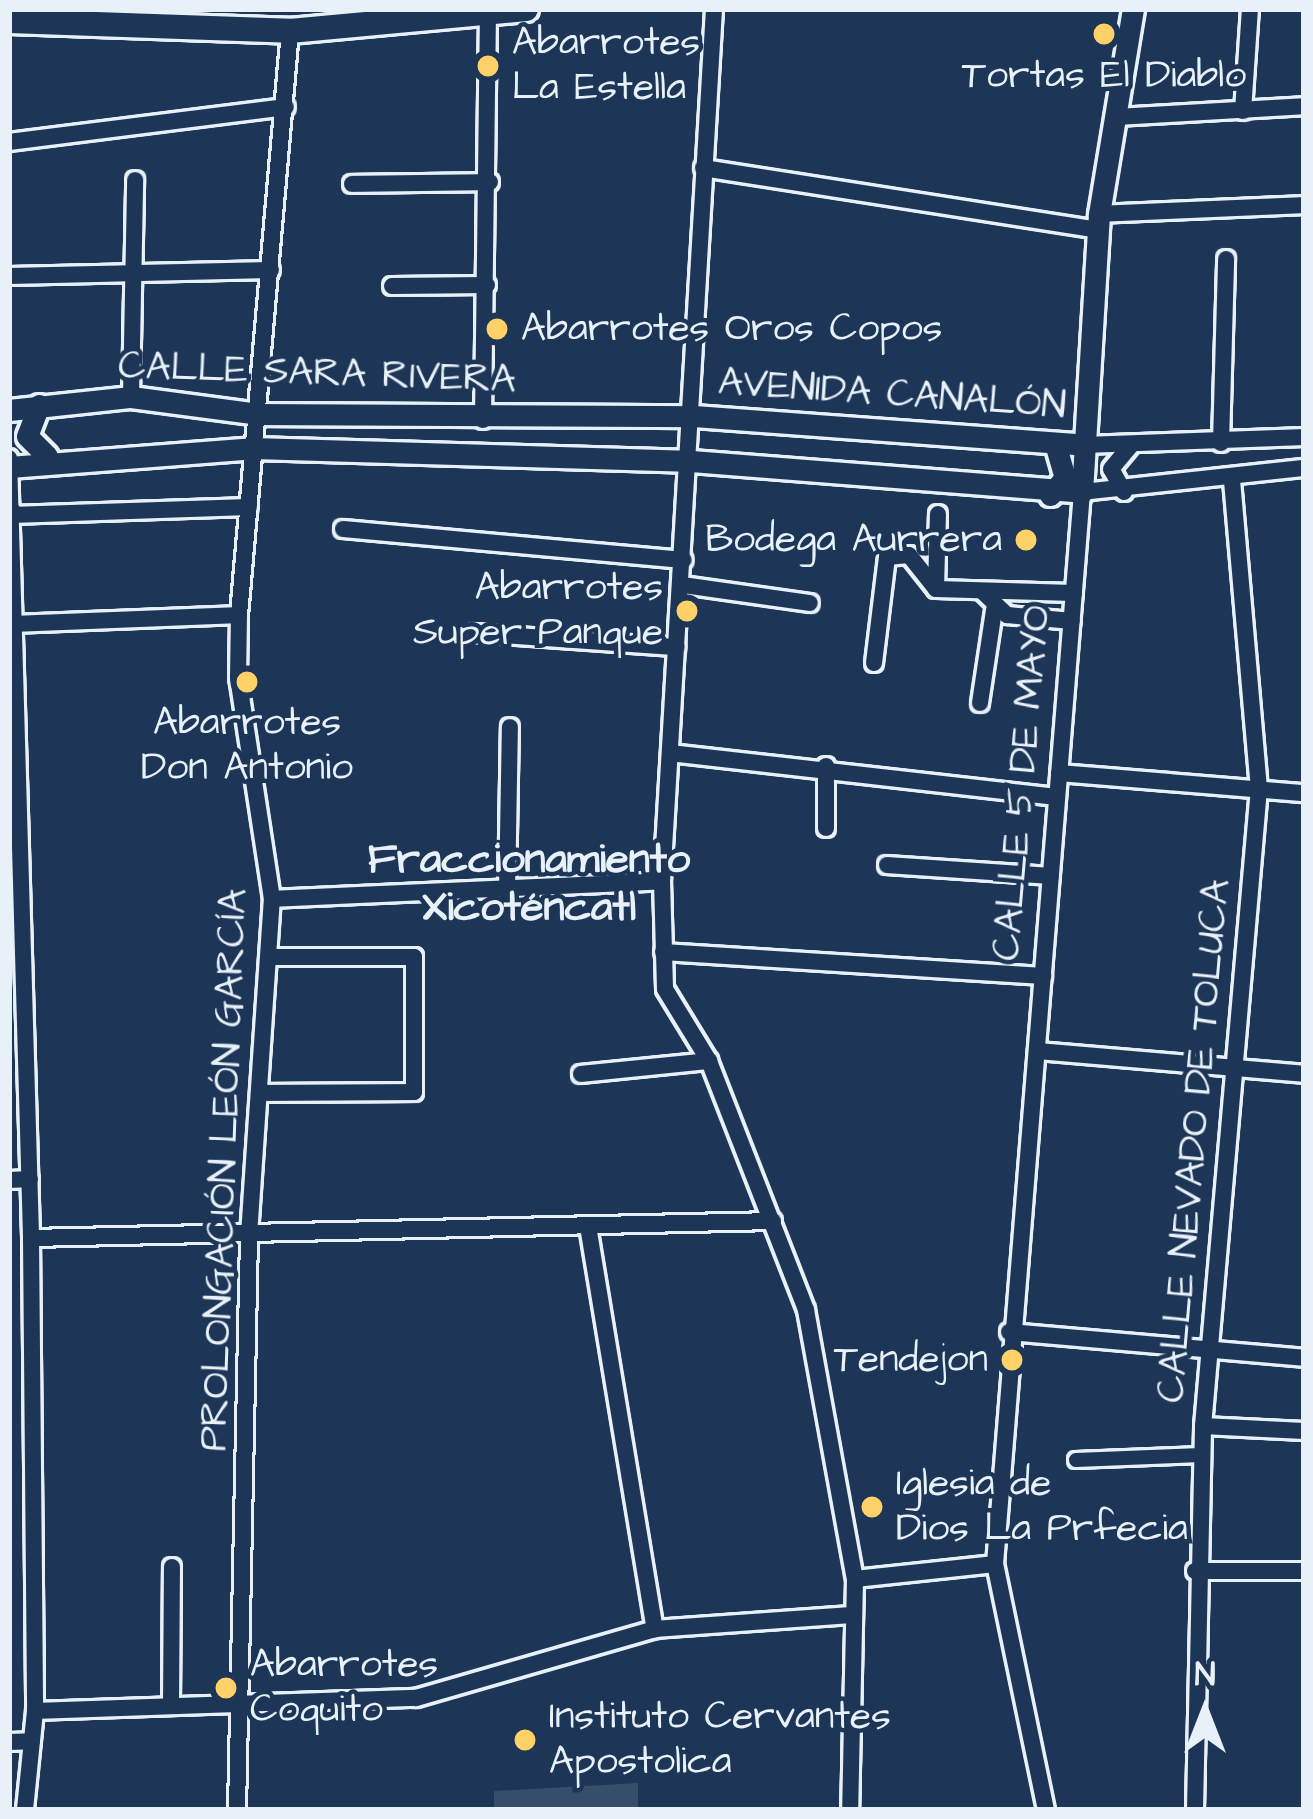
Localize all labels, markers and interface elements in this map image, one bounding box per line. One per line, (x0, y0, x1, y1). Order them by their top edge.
place label: Abarrotes La Estella (512, 21, 700, 112)
marker: Tortas El Diablo (1091, 21, 1117, 47)
marker: Abarrotes La Estella (475, 53, 501, 79)
place label: Tortas El Diablo (962, 53, 1246, 99)
place label: Abarrotes Oros Copos (521, 306, 942, 352)
marker: Abarrotes Oros Copos (484, 316, 510, 342)
street label: CALLE SARA RIVERA (117, 344, 517, 404)
street label: AVENIDA CANALÓN (717, 360, 1067, 430)
place label: Bodega Aurrera (705, 517, 1002, 563)
marker: Bodega Aurrera (1013, 527, 1039, 553)
place label: Abarrotes Super Panque (413, 566, 663, 657)
marker: Abarrotes Super Panque (674, 598, 700, 624)
street label: CALLE 5 DE MAYO (984, 603, 1062, 963)
marker: Abarrotes Don Antonio (234, 669, 260, 695)
place label: Abarrotes Don Antonio (141, 701, 353, 792)
district label: Fraccionamiento Xicoténcatl (368, 835, 690, 934)
street label: CALLE NEVADO DE TOLUCA (1149, 877, 1241, 1405)
street label: PROLONGACIÓN LEÓN GARCÍA (192, 888, 258, 1452)
place label: Tendejon (834, 1337, 988, 1383)
marker: Tendejon (999, 1347, 1025, 1373)
place label: Iglesia de Dios La Prfecia (896, 1462, 1188, 1553)
marker: Iglesia de Dios La Prfecia (859, 1494, 885, 1520)
place label: Abarrotes Coquito (250, 1643, 438, 1734)
north arrow (1145, 1651, 1265, 1771)
text: N (1195, 1652, 1215, 1698)
marker: Abarrotes Coquito (213, 1675, 239, 1701)
place label: Instituto Cervantes Apostolica (549, 1695, 891, 1786)
marker: Instituto Cervantes Apostolica (512, 1727, 538, 1753)

